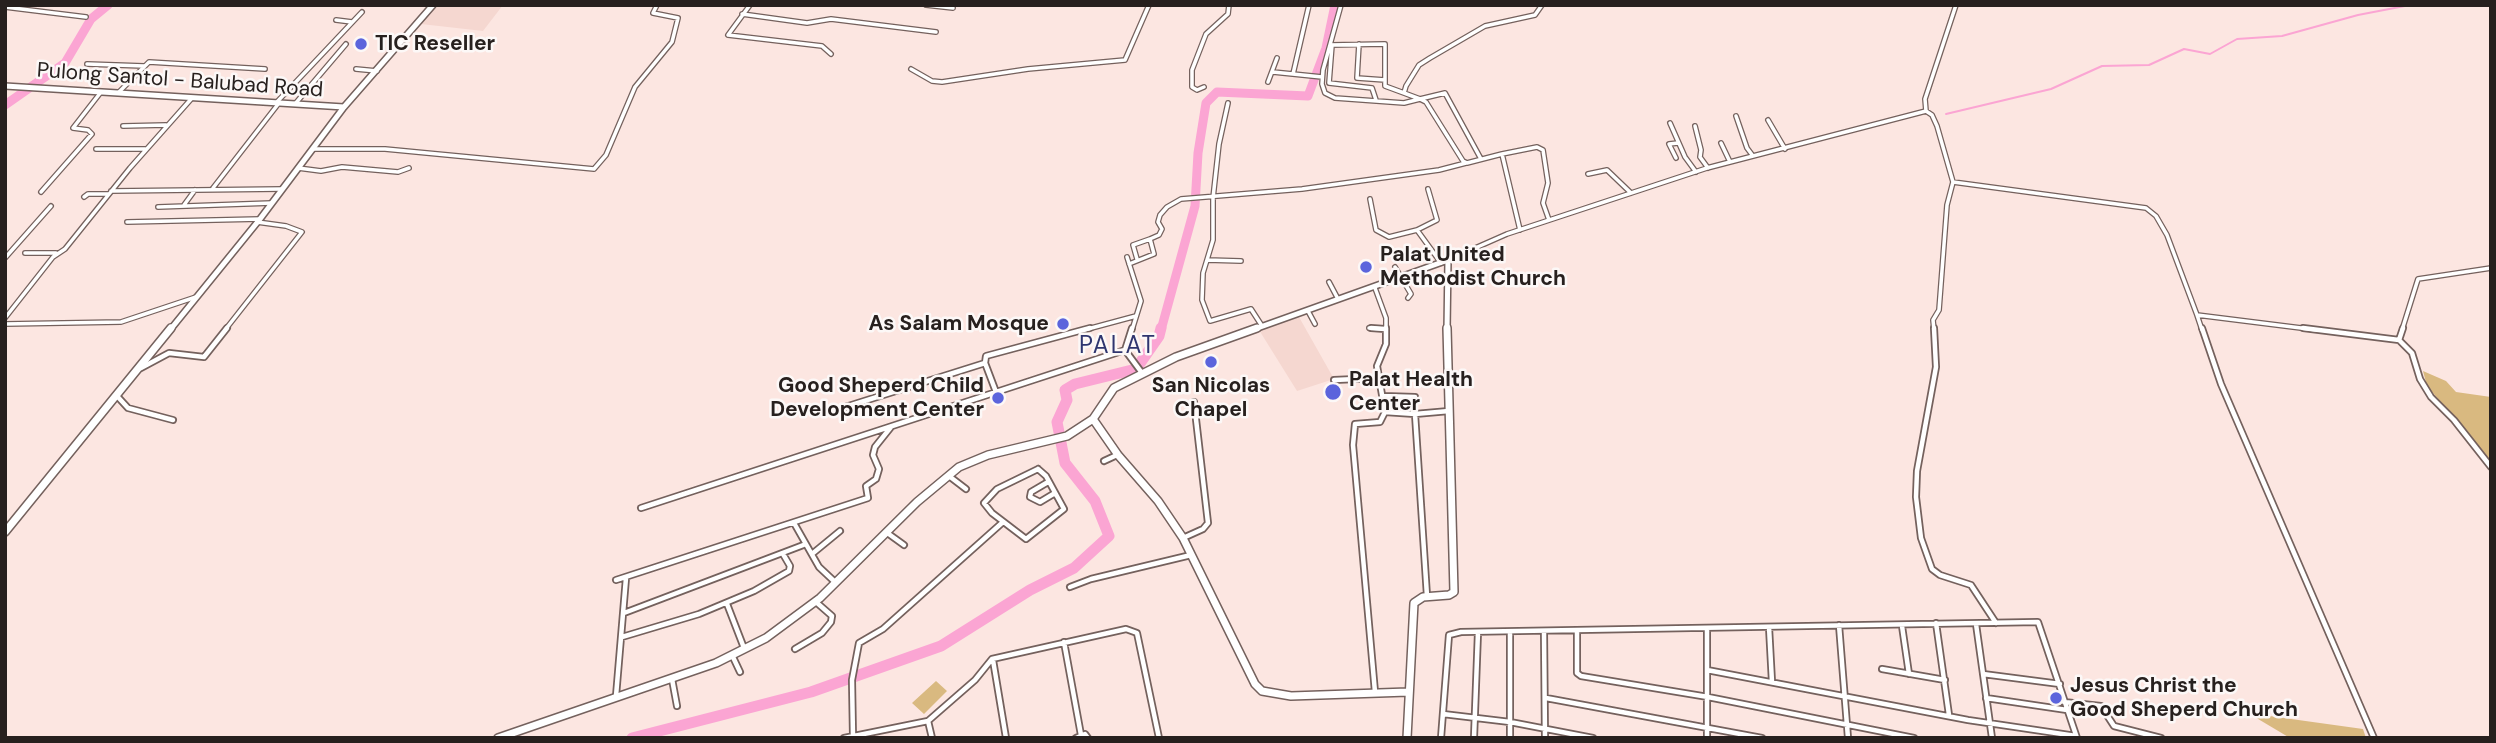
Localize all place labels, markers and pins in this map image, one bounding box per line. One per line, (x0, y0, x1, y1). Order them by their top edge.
place label: TIC Reseller (375, 31, 495, 57)
marker: TIC Reseller (353, 36, 369, 52)
place label: Palat United Methodist Church (1380, 242, 1566, 292)
marker: Palat United Methodist Church (1358, 259, 1374, 275)
place label: As Salam Mosque (868, 311, 1049, 337)
marker: As Salam Mosque (1055, 316, 1071, 332)
marker: San Nicolas Chapel (1203, 354, 1219, 370)
place label: Palat Health Center (1349, 367, 1473, 417)
place label: Good Sheperd Child Development Center (770, 373, 984, 423)
place label: San Nicolas Chapel (1152, 373, 1270, 423)
marker: Palat Health Center (1323, 382, 1343, 402)
marker: Good Sheperd Child Development Center (990, 390, 1006, 406)
place label: Jesus Christ the Good Sheperd Church (2070, 673, 2298, 723)
marker: Jesus Christ the Good Sheperd Church (2048, 690, 2064, 706)

